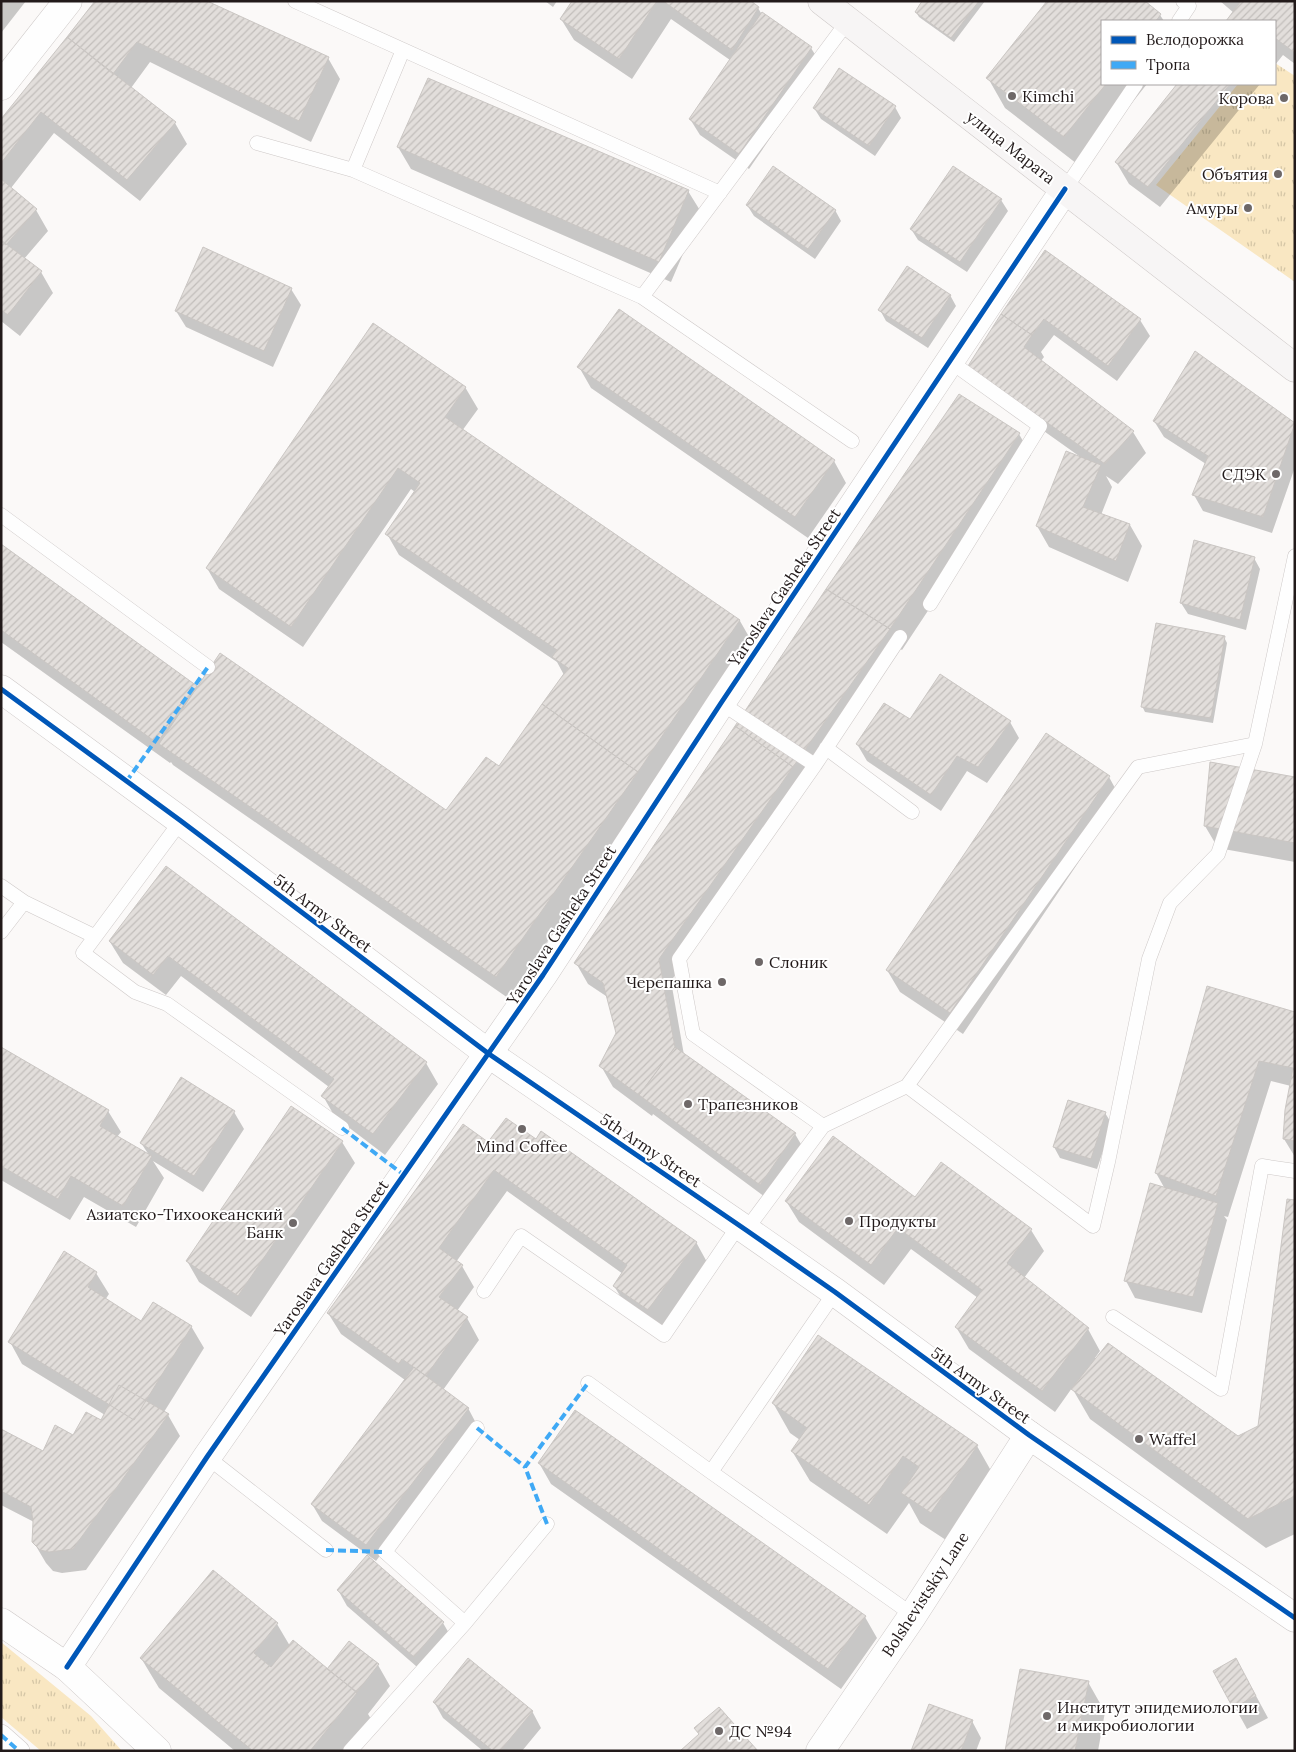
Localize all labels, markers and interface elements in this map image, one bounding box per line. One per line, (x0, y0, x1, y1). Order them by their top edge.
legend (1101, 20, 1276, 85)
text: Велодорожка (1146, 30, 1244, 49)
text: Тропа (1146, 55, 1191, 74)
place label: Kimchi (1022, 86, 1074, 106)
place label: Корова (1218, 88, 1274, 108)
marker: Kimchi (1006, 90, 1018, 102)
marker: Корова (1278, 92, 1290, 104)
street label: улица Марата (963, 106, 1059, 188)
place label: Объятия (1202, 164, 1268, 184)
marker: Объятия (1272, 168, 1284, 180)
place label: Амуры (1185, 198, 1238, 218)
marker: Амуры (1242, 202, 1254, 214)
place label: СДЭК (1222, 464, 1266, 484)
marker: СДЭК (1270, 468, 1282, 480)
street label: Yaroslava Gasheka Street (723, 503, 845, 671)
street label: Yaroslava Gasheka Street (501, 841, 621, 1009)
street label: 5th Army Street (270, 870, 377, 957)
place label: Слоник (769, 952, 828, 972)
marker: Слоник (753, 956, 765, 968)
place label: Черепашка (626, 972, 712, 992)
marker: Черепашка (716, 976, 728, 988)
place label: Трапезников (698, 1094, 798, 1114)
marker: Трапезников (682, 1098, 694, 1110)
street label: 5th Army Street (597, 1109, 706, 1192)
marker: Mind Coffee (516, 1123, 528, 1135)
place label: Mind Coffee (476, 1136, 568, 1156)
street label: Yaroslava Gasheka Street (269, 1175, 393, 1341)
place label: Азиатско-Тихоокеанский Банк (86, 1204, 283, 1242)
place label: Продукты (859, 1211, 937, 1231)
marker: Продукты (843, 1215, 855, 1227)
marker: Азиатско-Тихоокеанский Банк (287, 1217, 299, 1229)
street label: 5th Army Street (927, 1342, 1035, 1428)
place label: Waffel (1149, 1429, 1196, 1449)
marker: Waffel (1133, 1433, 1145, 1445)
street label: Bolshevistskiy Lane (877, 1528, 973, 1660)
place label: Институт эпидемиологии и микробиологии (1057, 1697, 1258, 1735)
marker: Институт эпидемиологии и микробиологии (1041, 1710, 1053, 1722)
place label: ДС №94 (729, 1721, 792, 1741)
marker: ДС №94 (713, 1725, 725, 1737)

